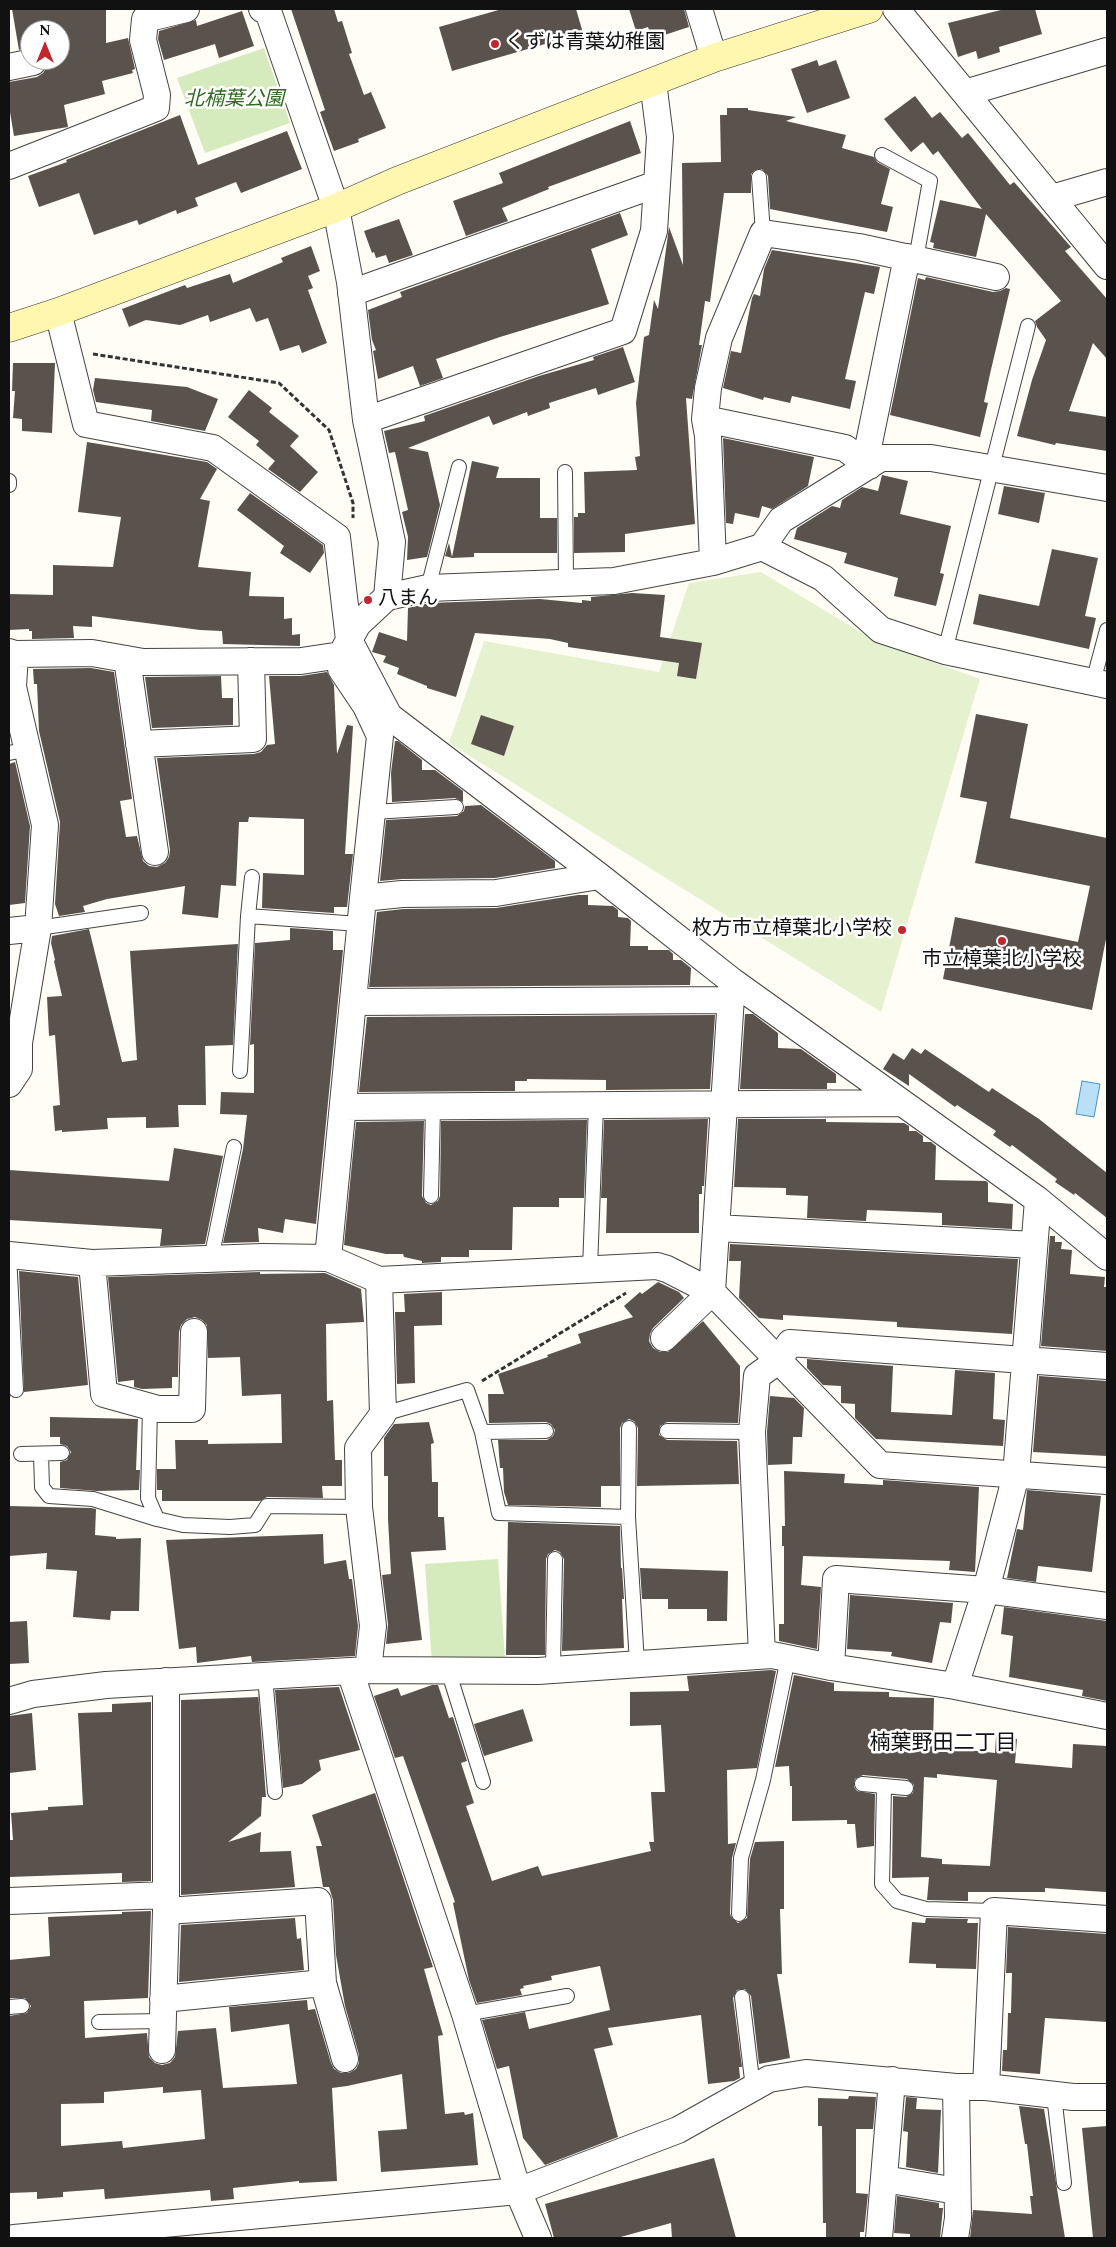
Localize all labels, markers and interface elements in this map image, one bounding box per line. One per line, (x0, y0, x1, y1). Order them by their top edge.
north arrow (20, 20, 70, 70)
text: N (39, 20, 51, 41)
place label: くずは青葉幼稚園 (505, 32, 665, 56)
marker: くずは青葉幼稚園 (489, 38, 501, 50)
park label: 北楠葉公園 (184, 89, 284, 113)
place label: 八まん (378, 588, 438, 612)
marker: 八まん (362, 594, 374, 606)
place label: 枚方市立樟葉北小学校 (692, 918, 892, 942)
marker: 枚方市立樟葉北小学校 (896, 924, 908, 936)
marker: 市立樟葉北小学校 (996, 935, 1008, 947)
place label: 市立樟葉北小学校 (922, 949, 1082, 973)
district label: 楠葉野田二丁目 (870, 1732, 1016, 1758)

